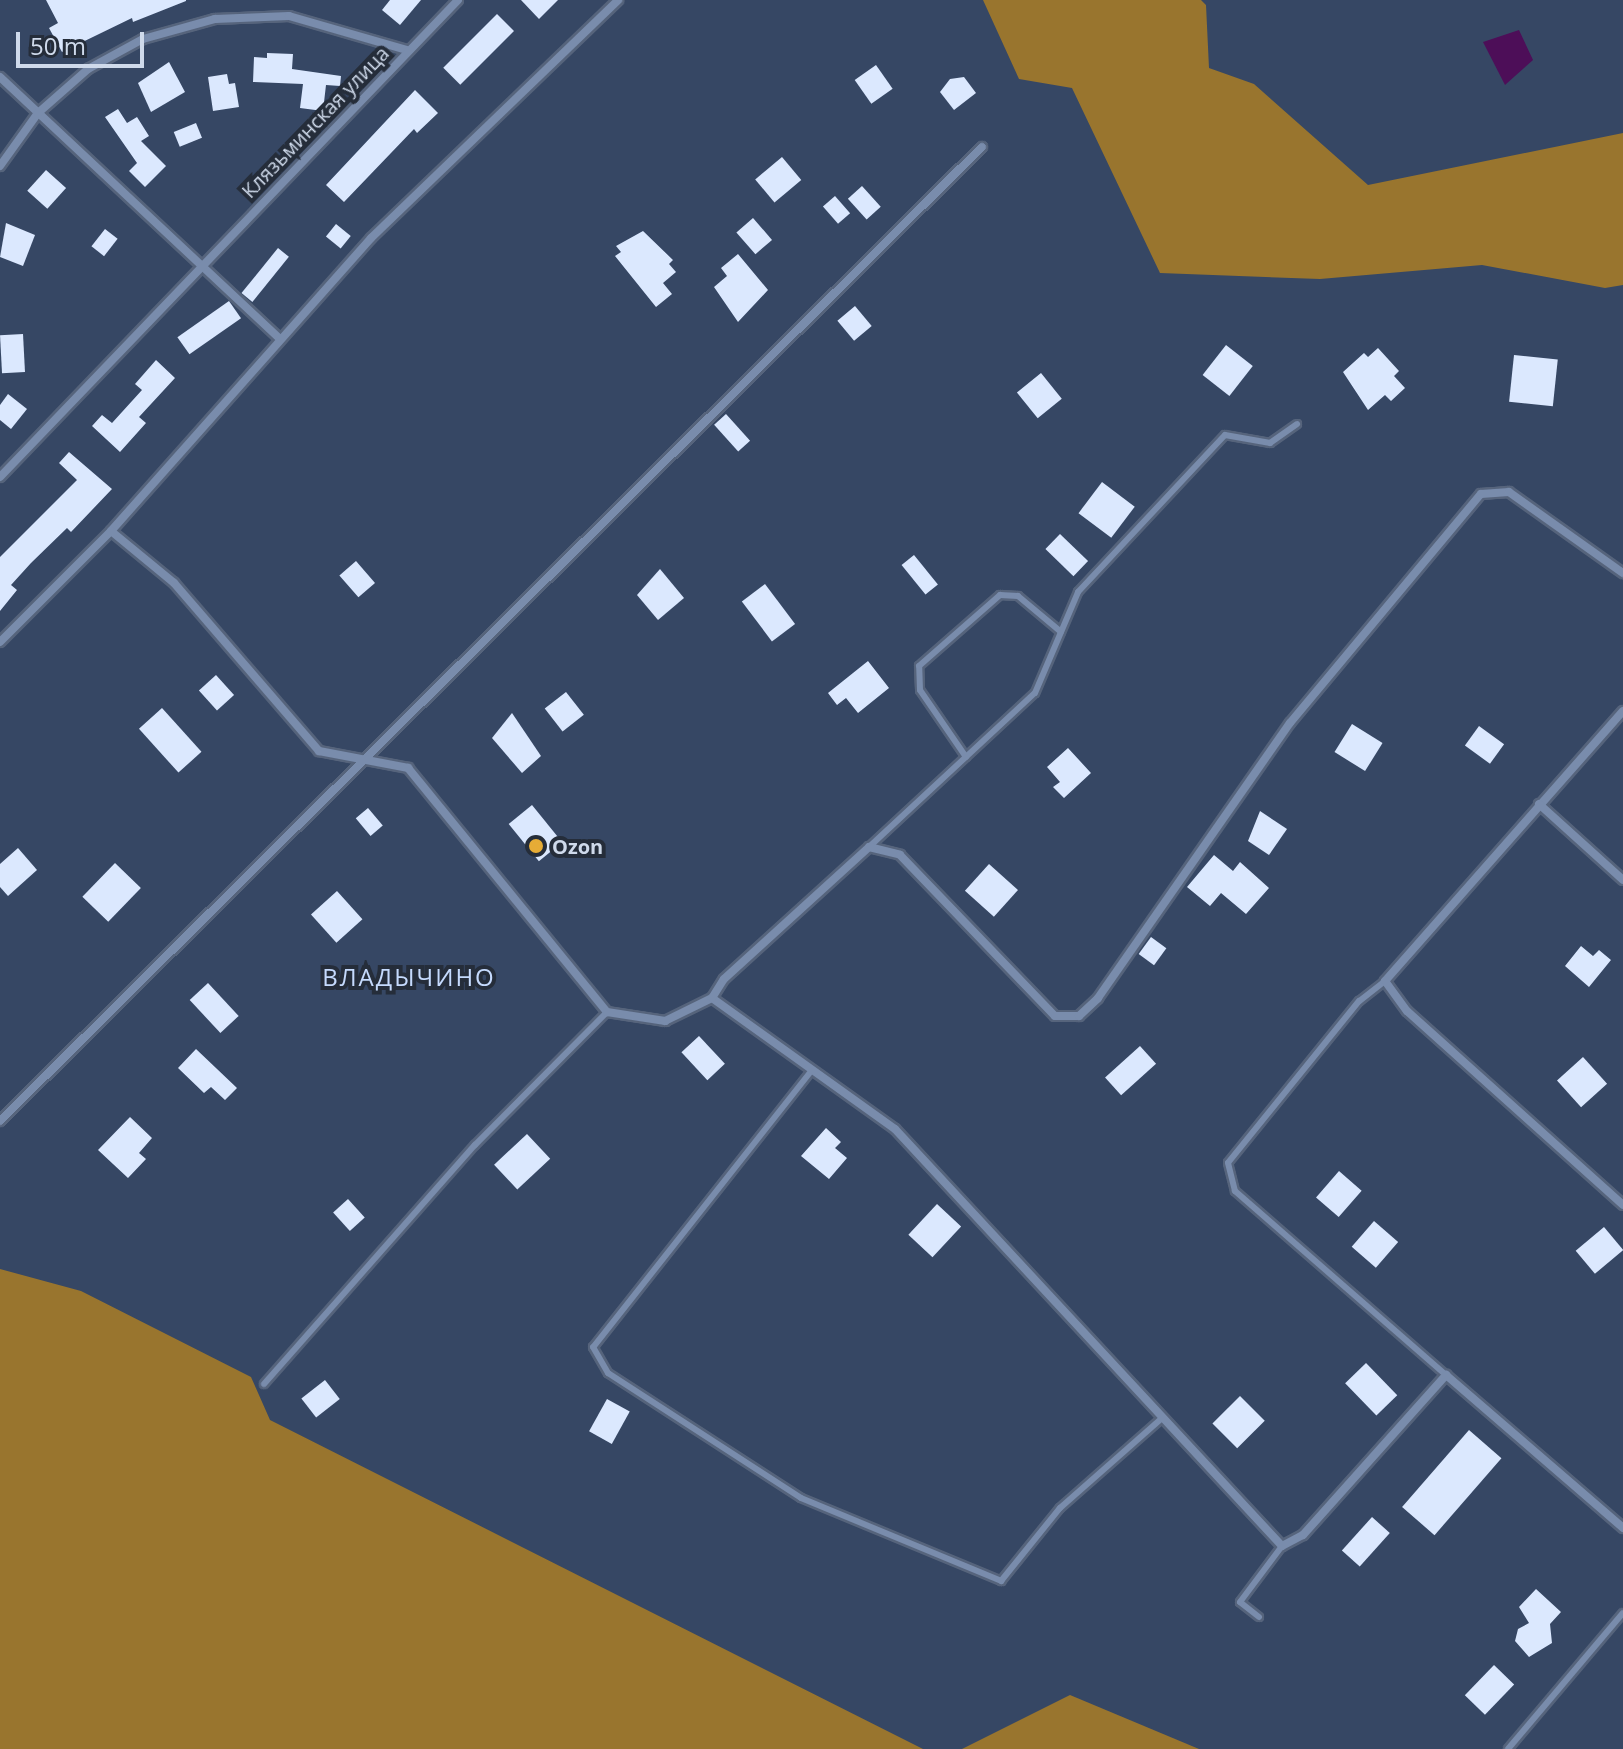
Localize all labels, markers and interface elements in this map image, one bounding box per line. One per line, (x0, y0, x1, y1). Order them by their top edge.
scale bar (20, 16, 148, 66)
text: 50 m (30, 29, 86, 62)
street label: Клязьминская улица (236, 41, 394, 203)
place label: Ozon (552, 834, 603, 858)
marker: Ozon (527, 837, 545, 855)
district label: ВЛАДЫЧИНО (322, 963, 496, 991)

